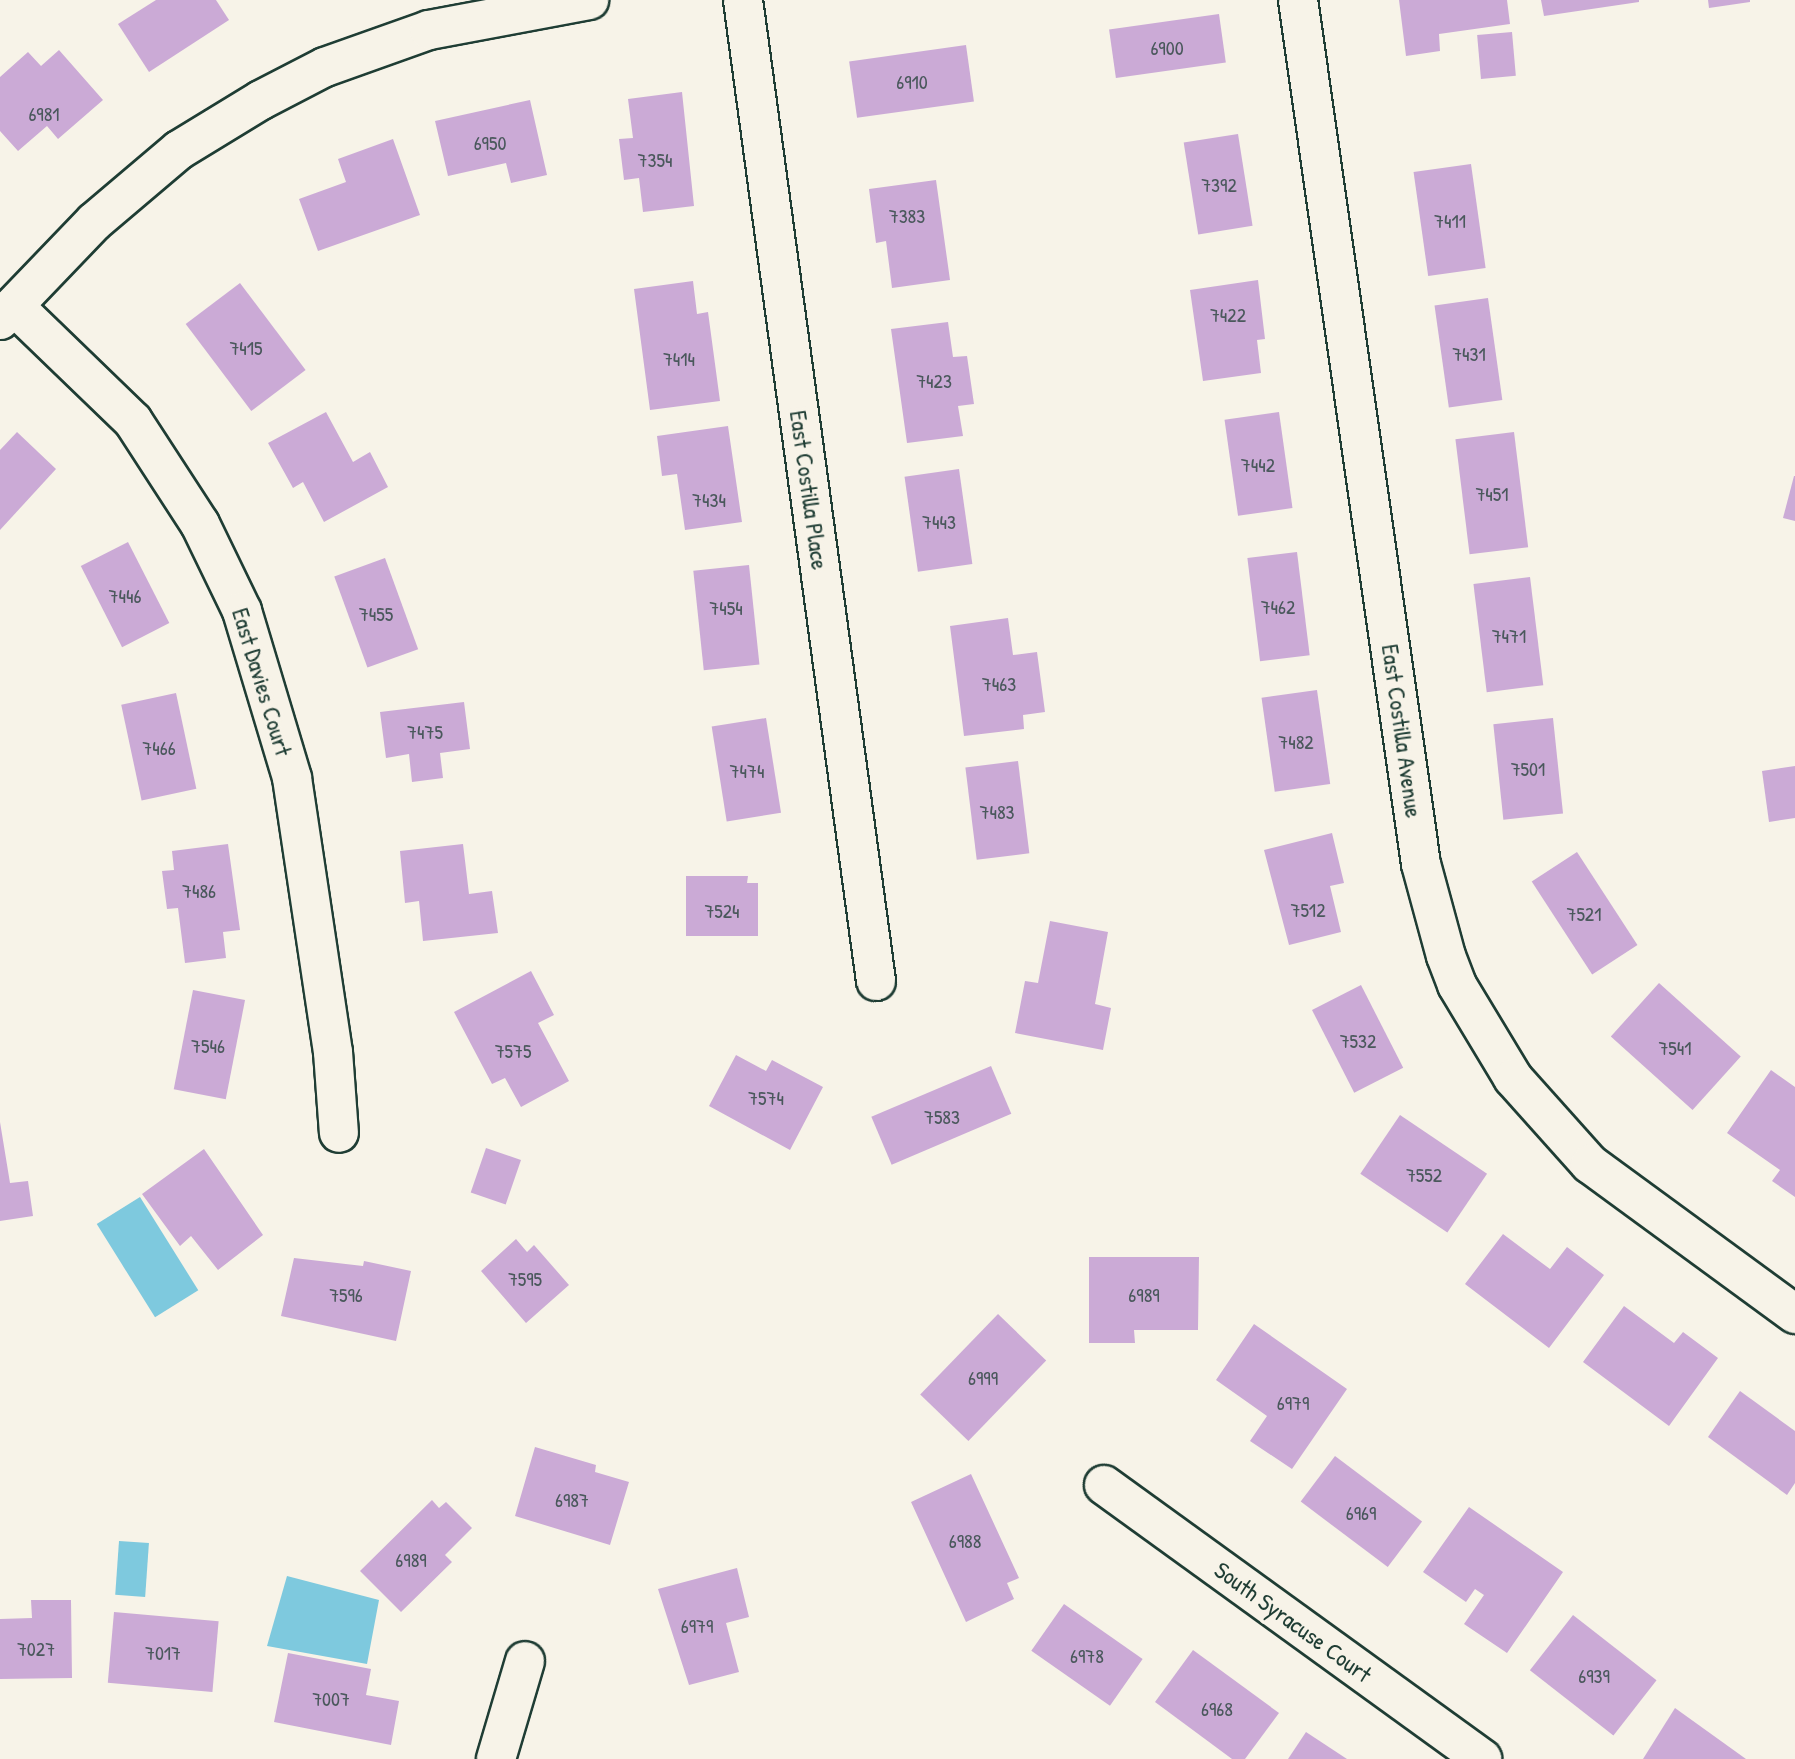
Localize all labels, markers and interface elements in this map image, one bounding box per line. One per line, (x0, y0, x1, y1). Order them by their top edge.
house number: 6900 (1150, 35, 1184, 59)
house number: 6910 (896, 69, 928, 93)
house number: 6981 (28, 101, 60, 125)
house number: 6950 (474, 130, 506, 154)
house number: 7354 (638, 147, 672, 171)
house number: 7392 (1201, 172, 1237, 196)
house number: 7383 (889, 203, 925, 227)
house number: 7411 (1434, 208, 1466, 232)
house number: 7422 (1210, 302, 1246, 326)
house number: 7415 (229, 335, 263, 359)
house number: 7431 (1452, 341, 1486, 365)
house number: 7414 (663, 346, 695, 370)
house number: 7423 (916, 368, 952, 392)
street label: East Costilla Place (784, 409, 834, 571)
house number: 7442 (1241, 452, 1275, 476)
house number: 7451 (1475, 481, 1509, 505)
house number: 7434 (692, 487, 726, 511)
house number: 7443 (922, 509, 956, 533)
house number: 7446 (109, 583, 141, 607)
house number: 7462 (1261, 594, 1295, 618)
house number: 7454 (709, 595, 743, 619)
house number: 7455 (359, 601, 393, 625)
street label: East Davies Court (226, 605, 298, 759)
house number: 7471 (1492, 623, 1526, 647)
street label: East Costilla Avenue (1376, 642, 1428, 820)
house number: 7463 (982, 671, 1016, 695)
house number: 7475 (407, 719, 443, 743)
house number: 7482 (1278, 729, 1314, 753)
house number: 7466 (142, 735, 176, 759)
house number: 7501 (1511, 756, 1545, 780)
house number: 7474 (730, 758, 764, 782)
house number: 7483 (979, 799, 1015, 823)
house number: 7486 (182, 878, 216, 902)
house number: 7512 (1291, 897, 1325, 921)
house number: 7524 (704, 898, 740, 922)
house number: 7521 (1567, 901, 1601, 925)
house number: 7532 (1340, 1028, 1376, 1052)
house number: 7546 (191, 1033, 225, 1057)
house number: 7541 (1658, 1035, 1692, 1059)
house number: 7575 (495, 1038, 531, 1062)
house number: 7574 (748, 1085, 784, 1109)
house number: 7583 (924, 1104, 960, 1128)
house number: 7552 (1406, 1162, 1442, 1186)
house number: 7595 (508, 1266, 542, 1290)
house number: 7596 (329, 1282, 363, 1306)
house number: 6989 (1128, 1282, 1160, 1306)
house number: 6999 (968, 1365, 998, 1389)
house number: 6979 (1277, 1390, 1309, 1414)
house number: 6987 (555, 1487, 589, 1511)
house number: 6969 (1346, 1500, 1376, 1524)
house number: 6988 (949, 1528, 981, 1552)
house number: 6989 (395, 1547, 427, 1571)
street label: South Syracuse Court (1209, 1555, 1377, 1689)
house number: 6979 (681, 1613, 713, 1637)
house number: 7027 (17, 1636, 55, 1660)
house number: 7017 (145, 1640, 181, 1664)
house number: 6978 (1070, 1643, 1104, 1667)
house number: 6939 (1578, 1663, 1610, 1687)
house number: 7007 (312, 1686, 350, 1710)
house number: 6968 (1201, 1696, 1233, 1720)

